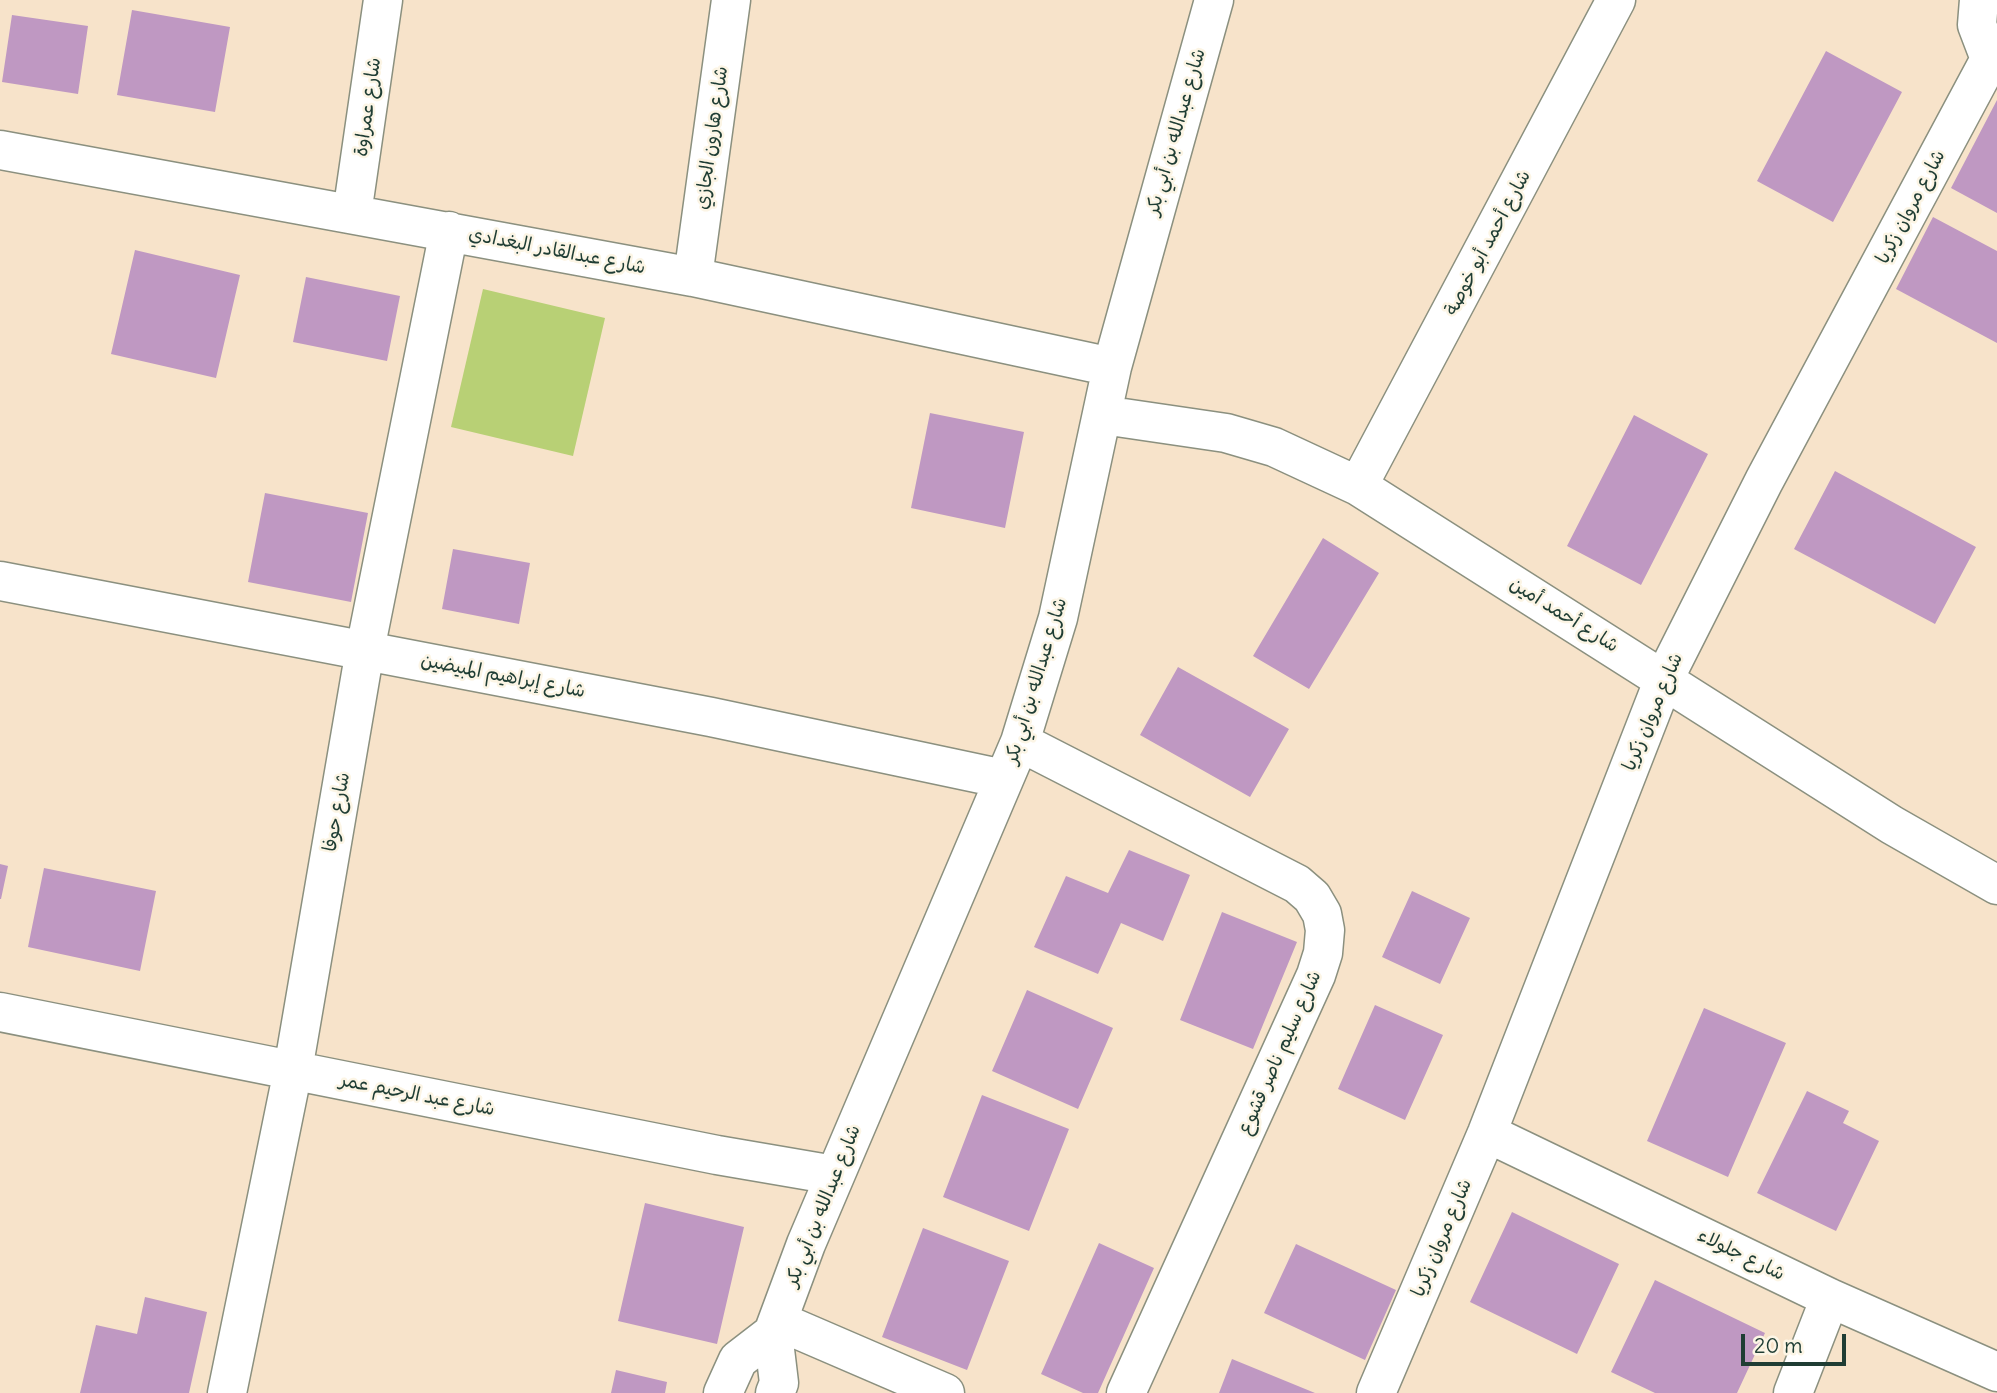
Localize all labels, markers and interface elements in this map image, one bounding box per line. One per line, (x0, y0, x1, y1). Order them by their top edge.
street label: شارع عبدالله بن أبي بكر (1141, 46, 1211, 218)
street label: شارع عمراوة (350, 56, 386, 158)
street label: شارع هارون الجازي (691, 65, 733, 211)
street label: شارع مروان زكريا (1871, 146, 1951, 268)
street label: شارع أحمد أبو خوصة (1440, 166, 1536, 320)
street label: شارع عبدالقادر البغدادي (467, 223, 647, 279)
street label: شارع أحمد أمين (1505, 572, 1623, 658)
street label: شارع عبدالله بن أبي بكر (1000, 595, 1072, 767)
street label: شارع إبراهيم المبيضين (419, 649, 587, 703)
street label: شارع مروان زكريا (1618, 650, 1688, 774)
street label: شارع حوفا (319, 770, 355, 854)
street label: شارع سليم ناصر قشوع (1233, 967, 1327, 1139)
street label: شارع عبد الرحيم عمر (337, 1069, 497, 1121)
street label: شارع عبدالله بن أبي بكر (780, 1122, 866, 1290)
street label: شارع مروان زكريا (1407, 1176, 1477, 1300)
street label: شارع جلولاء (1694, 1224, 1788, 1286)
scale bar (1745, 1320, 1850, 1364)
text: 20 m (1754, 1332, 1803, 1359)

